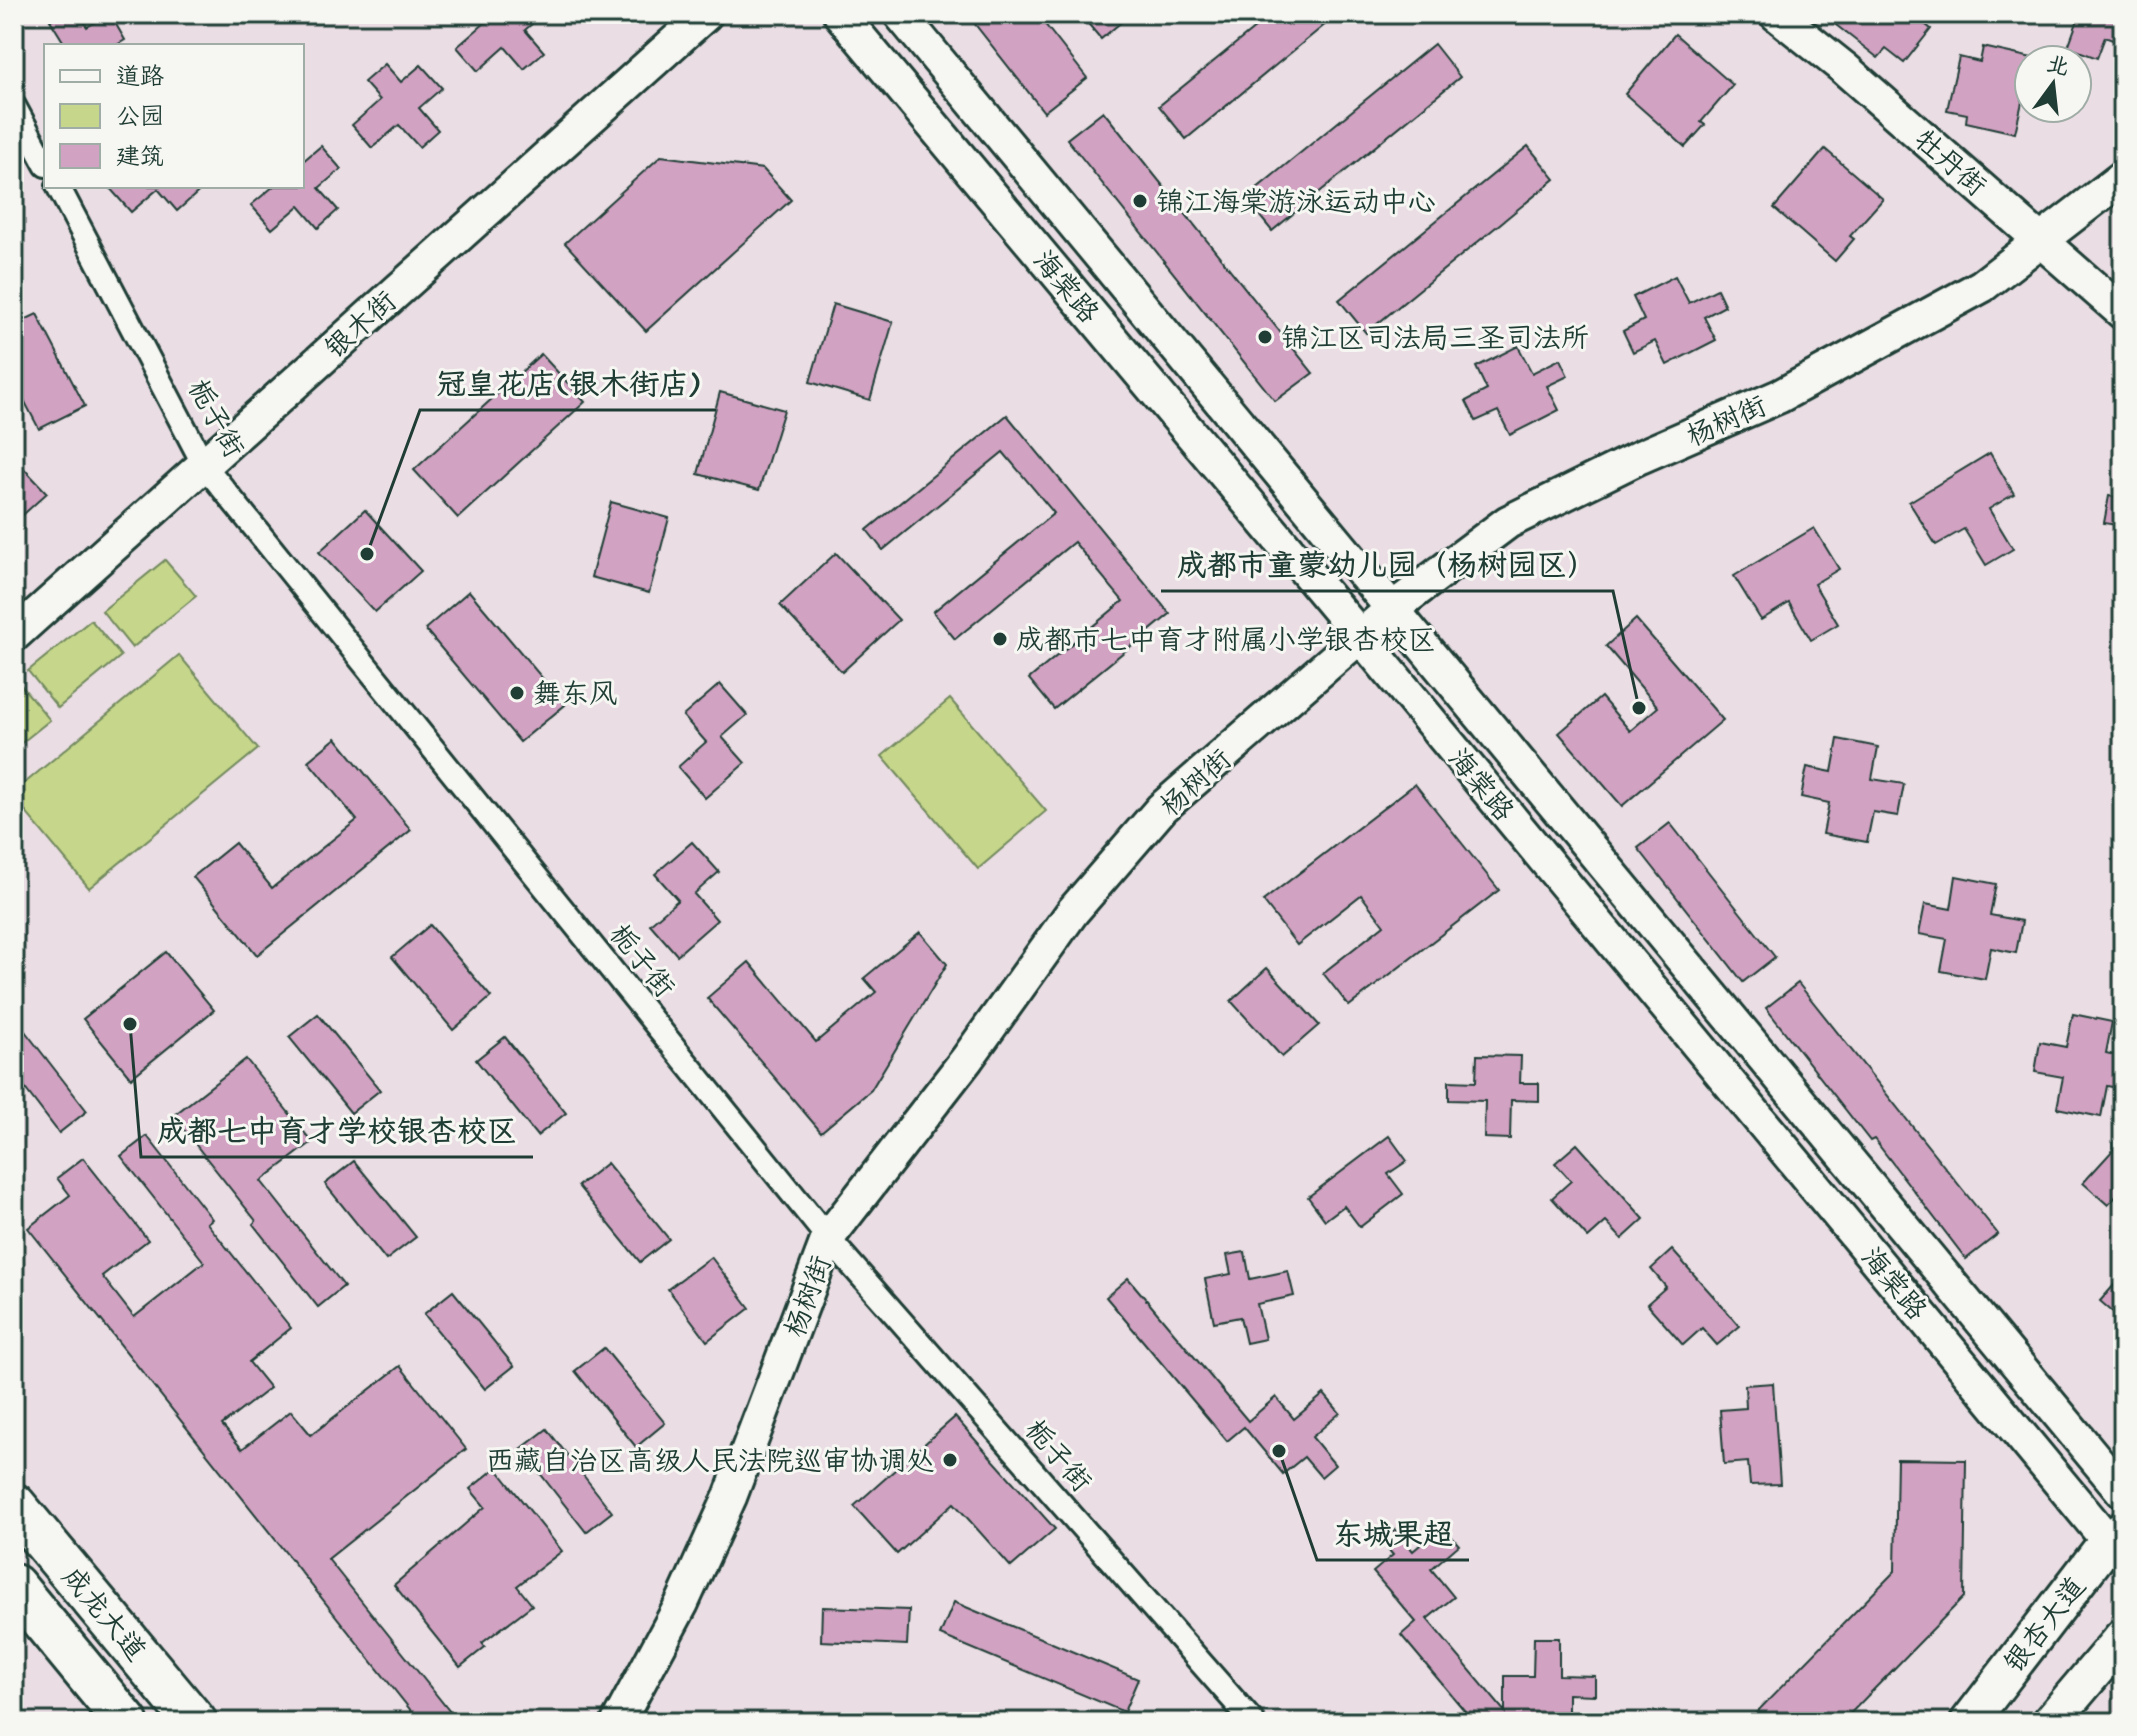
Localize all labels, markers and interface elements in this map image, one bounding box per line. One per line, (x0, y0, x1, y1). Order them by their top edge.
legend (44, 44, 304, 188)
north arrow (2013, 44, 2093, 124)
text: 北 (2043, 50, 2072, 83)
text: 道路 (116, 62, 164, 93)
text: 公园 (116, 102, 164, 133)
street label: 牡丹街 (1906, 122, 1993, 205)
text: 建筑 (116, 142, 164, 173)
place label: 锦江海棠游泳运动中心 (1156, 185, 1436, 222)
marker: 锦江海棠游泳运动中心 (1131, 192, 1149, 210)
street label: 海棠路 (1024, 244, 1106, 332)
street label: 银木街 (318, 284, 405, 368)
place label: 锦江区司法局三圣司法所 (1281, 321, 1589, 358)
marker: 锦江区司法局三圣司法所 (1256, 328, 1274, 346)
callout: 冠皇花店(银木街店) (420, 356, 716, 410)
text: 冠皇花店(银木街店) (436, 366, 700, 405)
street label: 栀子街 (178, 374, 251, 465)
street label: 杨树街 (1681, 388, 1773, 456)
callout: 成都市童蒙幼儿园（杨树园区） (1161, 537, 1613, 591)
text: 成都市童蒙幼儿园（杨树园区） (1177, 547, 1597, 586)
place label: 成都市七中育才附属小学银杏校区 (1016, 623, 1436, 660)
marker: 成都市七中育才附属小学银杏校区 (991, 630, 1009, 648)
place label: 舞东风 (533, 677, 617, 714)
marker: 舞东风 (508, 684, 526, 702)
street label: 杨树街 (1153, 742, 1240, 826)
street label: 海棠路 (1439, 742, 1521, 830)
street label: 栀子街 (600, 917, 682, 1006)
callout: 成都七中育才学校银杏校区 (141, 1103, 533, 1157)
text: 成都七中育才学校银杏校区 (157, 1113, 517, 1152)
street label: 海棠路 (1852, 1241, 1934, 1329)
street label: 杨树街 (778, 1251, 841, 1343)
street label: 栀子街 (1016, 1413, 1099, 1500)
place label: 西藏自治区高级人民法院巡审协调处 (486, 1444, 934, 1481)
marker: 西藏自治区高级人民法院巡审协调处 (941, 1451, 959, 1469)
callout: 东城果超 (1317, 1506, 1469, 1560)
text: 东城果超 (1333, 1516, 1453, 1555)
street label: 成龙大道 (53, 1560, 153, 1669)
street label: 银杏大道 (1997, 1570, 2095, 1681)

